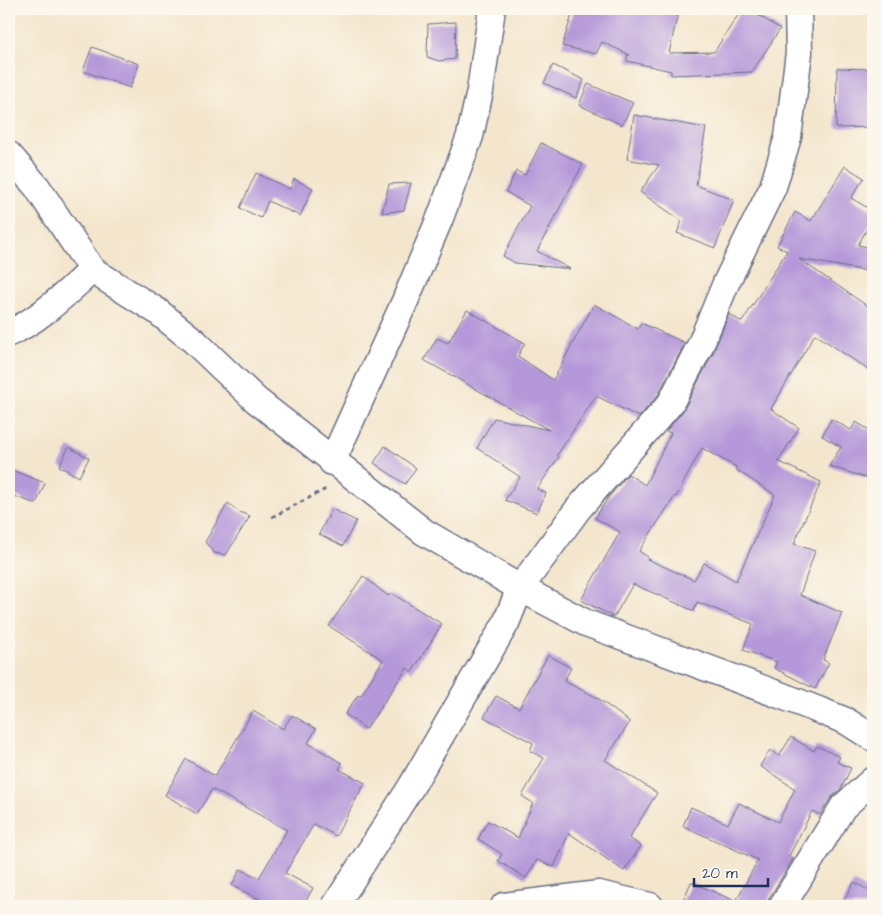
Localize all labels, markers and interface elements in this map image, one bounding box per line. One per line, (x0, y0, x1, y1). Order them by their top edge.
scale bar (694, 855, 768, 887)
text: 20 m (702, 863, 738, 884)

